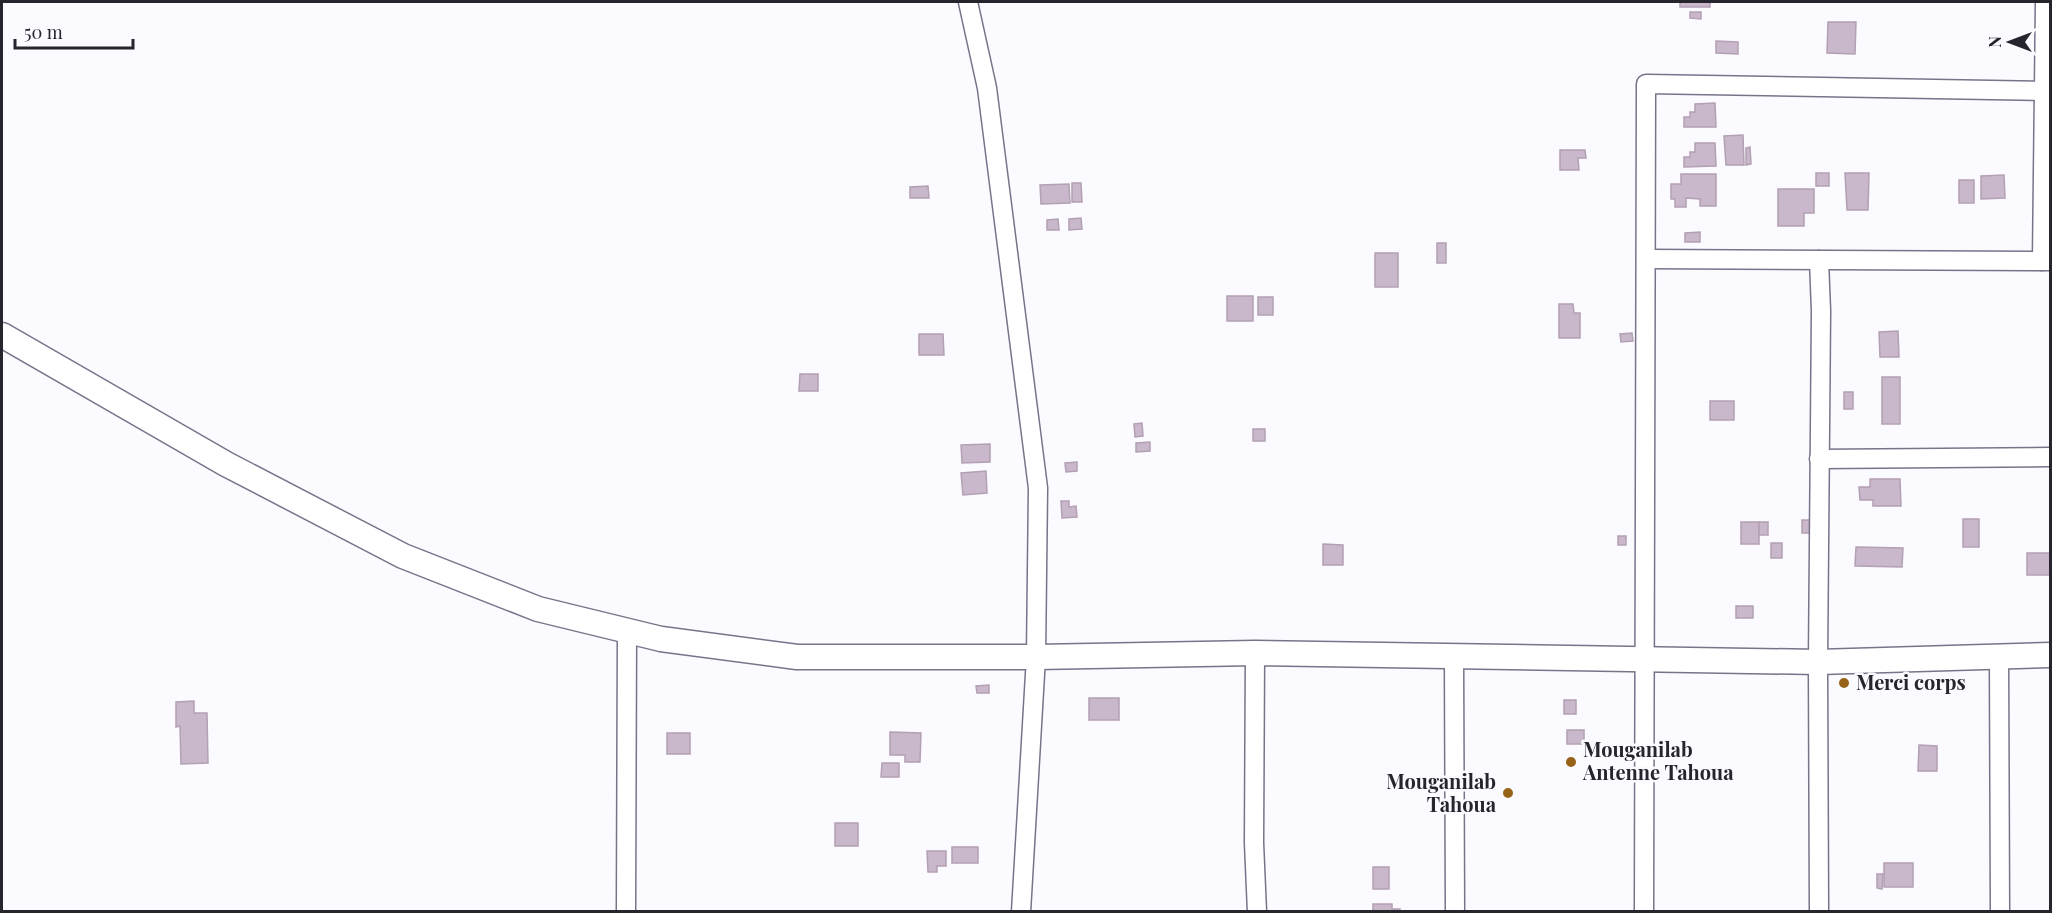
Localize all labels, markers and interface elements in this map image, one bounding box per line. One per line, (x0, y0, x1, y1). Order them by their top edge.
scale bar (15, 12, 134, 50)
north arrow (1980, 12, 2040, 72)
text: 50 m (24, 20, 63, 44)
text: N (1984, 36, 2005, 48)
place label: Merci corps (1856, 668, 1966, 695)
marker: Merci corps (1837, 676, 1851, 690)
place label: Mouganilab Antenne Tahoua (1582, 735, 1734, 785)
marker: Mouganilab Antenne Tahoua (1564, 755, 1578, 769)
place label: Mouganilab Tahoua (1386, 767, 1497, 817)
marker: Mouganilab Tahoua (1501, 786, 1515, 800)

